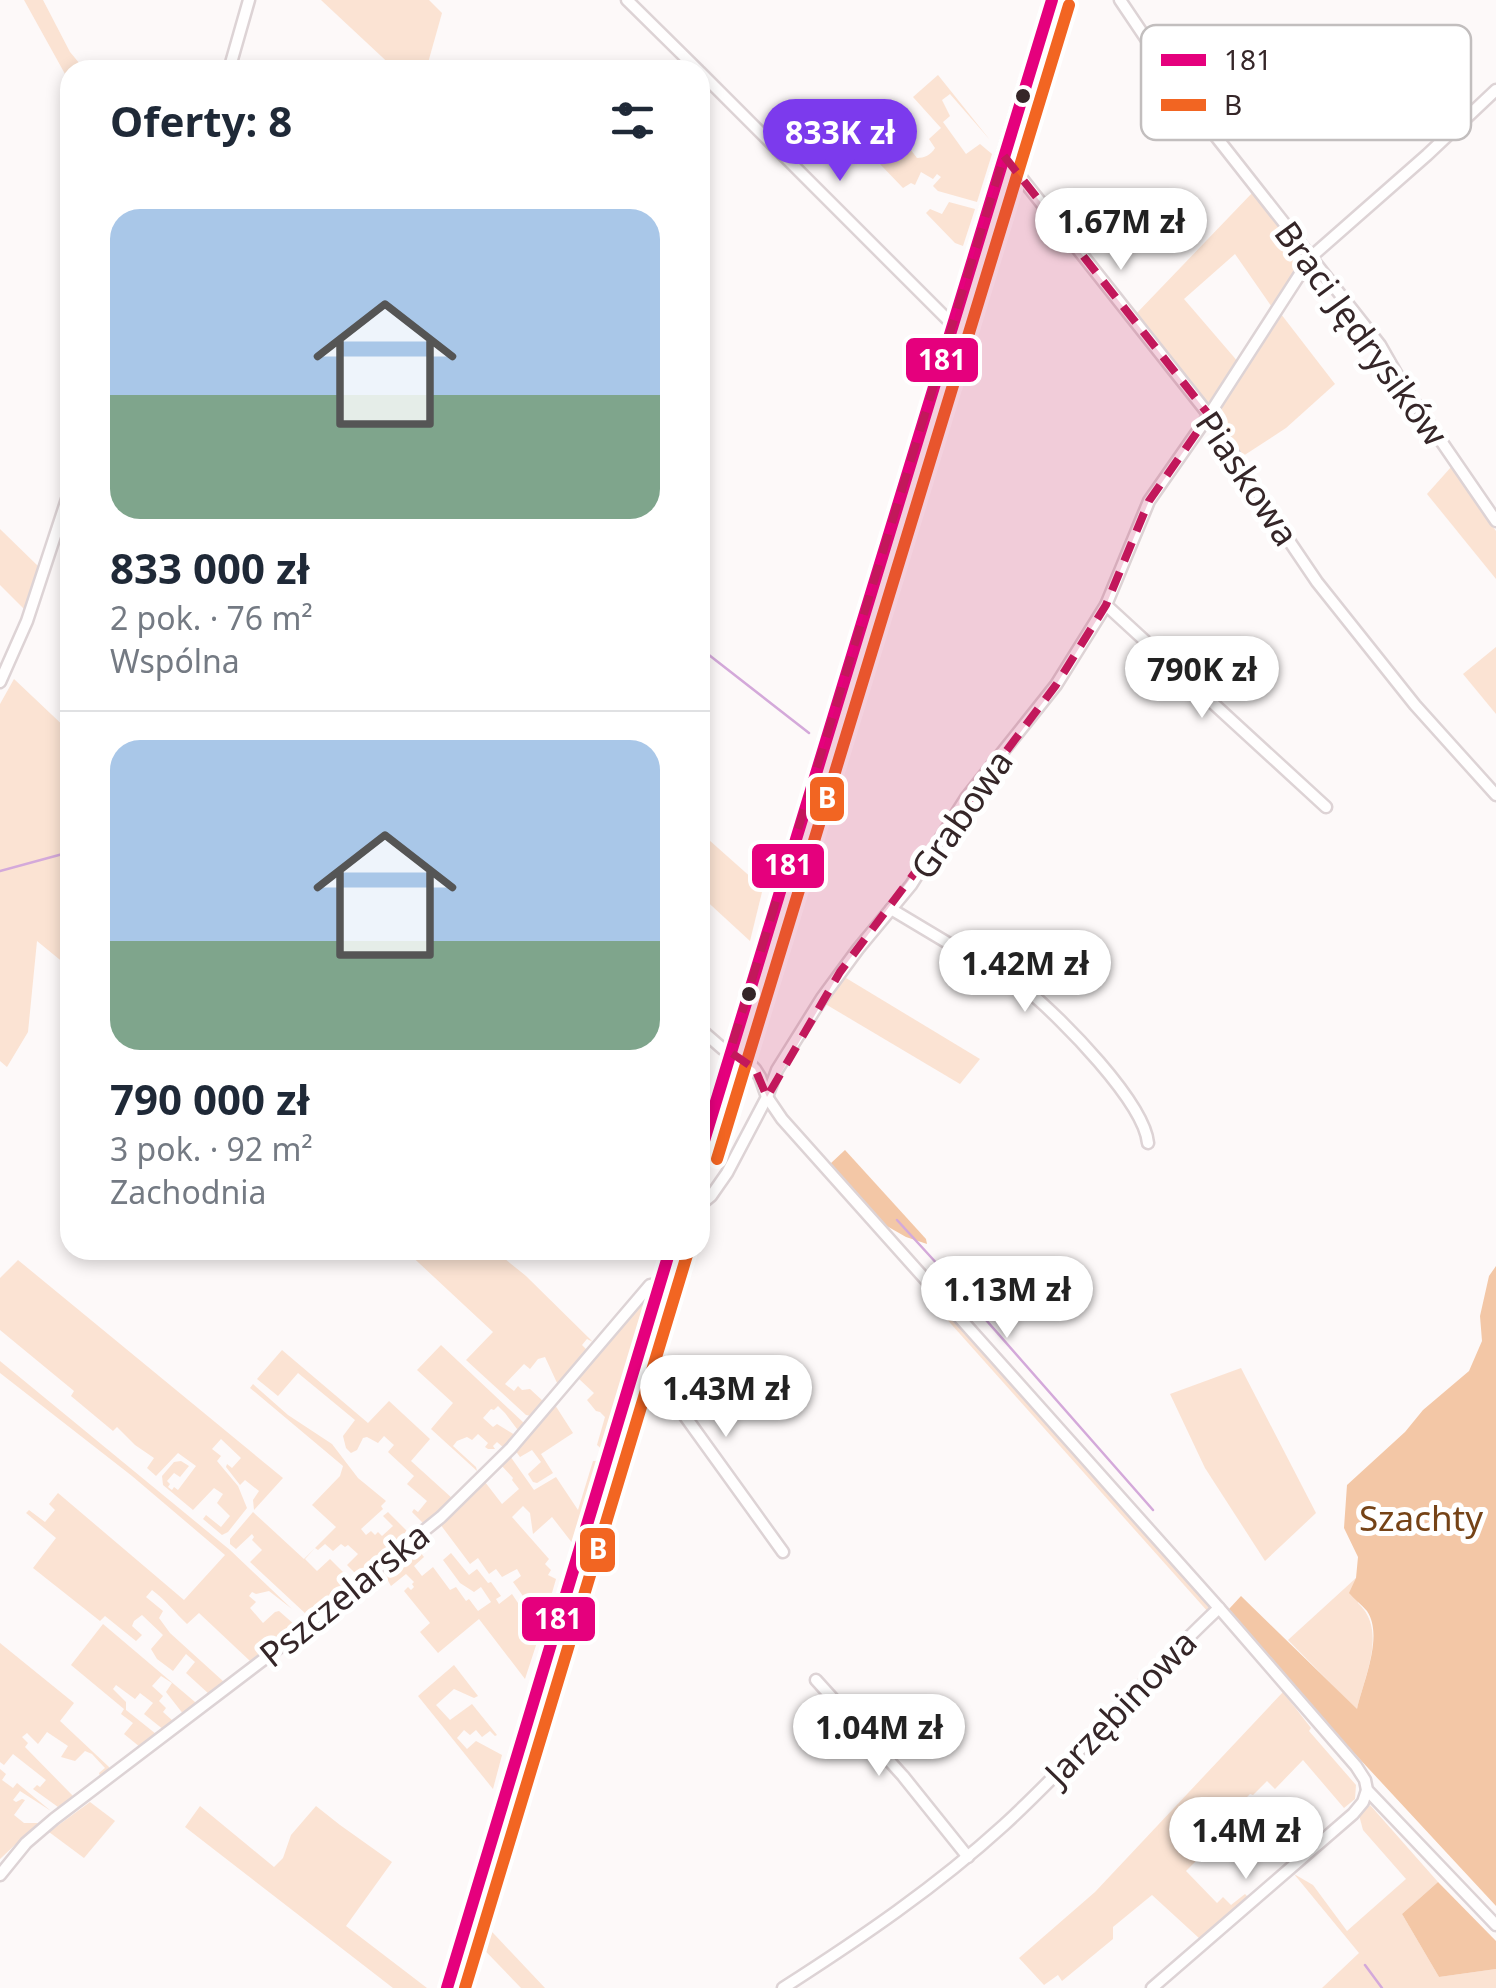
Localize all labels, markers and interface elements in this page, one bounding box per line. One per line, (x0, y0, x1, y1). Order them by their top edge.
legend (1141, 25, 1471, 140)
text: 181 (1224, 40, 1272, 78)
text: B (1224, 85, 1242, 123)
unlabelled marker (1013, 86, 1033, 106)
text: Oferty: 8 (110, 92, 292, 149)
icon: filters (605, 93, 660, 148)
pin: 833K zł (748, 99, 932, 184)
text: 833K zł (785, 110, 895, 153)
pin: 1.67M zł (1018, 188, 1224, 273)
text: 1.67M zł (1057, 199, 1185, 242)
street label: Braci Jędrysików (1265, 211, 1460, 455)
icon: home (295, 274, 475, 454)
line badge: 181 (904, 336, 980, 384)
text: 181 (918, 340, 966, 378)
street label: Piaskowa (1186, 401, 1310, 555)
text: 833 000 zł (110, 539, 310, 596)
text: 2 pok. · 76 m² (110, 596, 313, 639)
pin: 790K zł (1110, 636, 1294, 721)
text: Wspólna (110, 639, 240, 682)
text: 790K zł (1147, 647, 1257, 690)
street label: Grabowa (899, 740, 1023, 888)
line badge: B (808, 775, 846, 823)
text: B (818, 778, 836, 816)
icon: home (295, 805, 475, 985)
line badge: 181 (750, 842, 826, 890)
text: 181 (764, 845, 812, 883)
pin: 1.42M zł (922, 930, 1128, 1015)
text: 1.42M zł (961, 941, 1089, 984)
unlabelled marker (739, 984, 759, 1004)
text: 790 000 zł (110, 1070, 310, 1127)
text: 3 pok. · 92 m² (110, 1127, 313, 1170)
text: Zachodnia (110, 1170, 266, 1213)
pin: 1.13M zł (904, 1256, 1110, 1341)
text: 1.13M zł (943, 1267, 1071, 1310)
pin: 1.43M zł (623, 1355, 829, 1440)
text: 1.43M zł (662, 1366, 790, 1409)
park label: Szachty (1359, 1494, 1483, 1541)
street label: Pszczelarska (249, 1511, 439, 1677)
line badge: B (578, 1526, 617, 1574)
text: B (589, 1529, 607, 1567)
line badge: 181 (520, 1595, 597, 1643)
text: 181 (534, 1599, 582, 1637)
street label: Jarzębinowa (1032, 1619, 1206, 1797)
pin: 1.04M zł (776, 1694, 982, 1779)
text: 1.04M zł (815, 1705, 943, 1748)
pin: 1.4M zł (1154, 1797, 1338, 1882)
text: 1.4M zł (1191, 1808, 1301, 1851)

